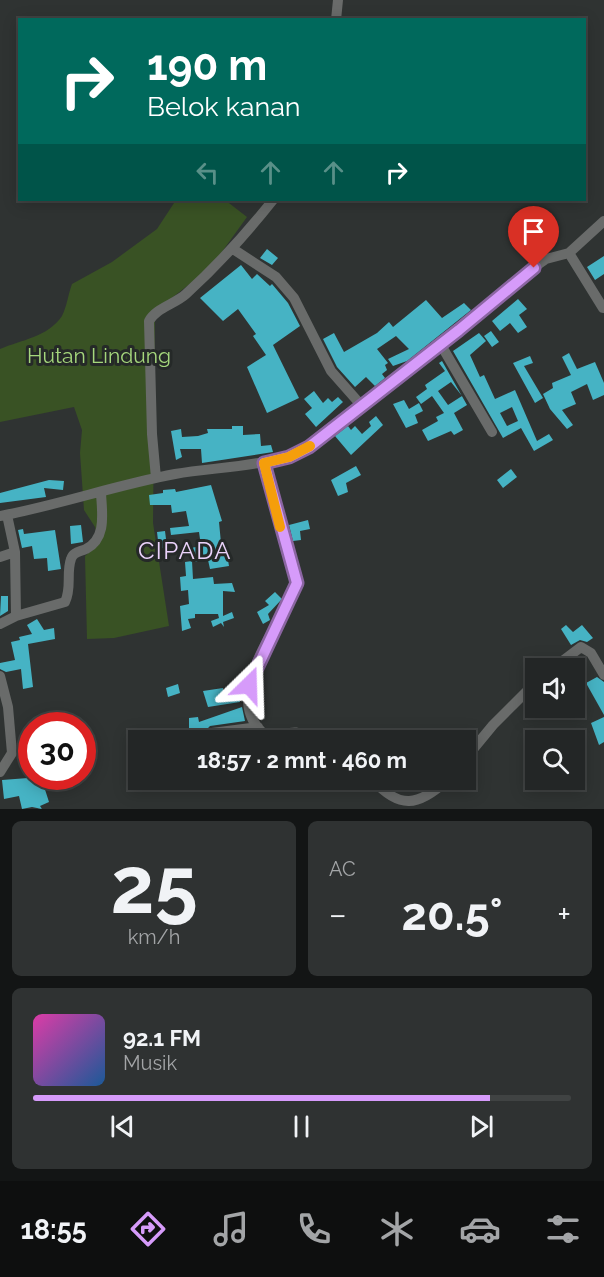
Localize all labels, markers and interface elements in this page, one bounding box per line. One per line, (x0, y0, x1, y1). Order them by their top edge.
text: 190 m (147, 41, 267, 90)
icon: right (48, 42, 126, 120)
text: Belok kanan (147, 91, 301, 122)
icon: left (191, 156, 224, 189)
icon: ahead (254, 156, 287, 189)
icon: ahead (317, 156, 350, 189)
icon: right (380, 156, 413, 189)
pin (508, 206, 559, 268)
icon: arrive (517, 215, 550, 248)
park label: Hutan Lindung (27, 343, 171, 368)
district label: CIPADA (138, 536, 232, 565)
position arrow (217, 653, 281, 717)
map controls (525, 658, 585, 790)
button: sound (525, 658, 585, 718)
speed limit sign: 30 (18, 712, 96, 790)
button: search (525, 730, 585, 790)
text: 18:57 · 2 mnt · 460 m (197, 747, 407, 773)
text: 25 (110, 840, 198, 931)
text: AC (329, 857, 356, 881)
text: 20.5° (402, 888, 502, 941)
text: − (329, 895, 347, 934)
text: + (557, 895, 571, 934)
text: km/h (128, 925, 180, 949)
text: 92.1 FM (123, 1025, 201, 1051)
text: Musik (123, 1051, 177, 1075)
icon: previous (106, 1110, 139, 1143)
icon: pause (285, 1110, 318, 1143)
icon: next (465, 1110, 498, 1143)
icon: directions (127, 1208, 169, 1250)
icon: music (210, 1208, 252, 1250)
icon: phone (293, 1208, 335, 1250)
icon: climate (376, 1208, 418, 1250)
icon: car (459, 1208, 501, 1250)
icon: filters (542, 1208, 584, 1250)
text: 18:55 (20, 1214, 87, 1245)

